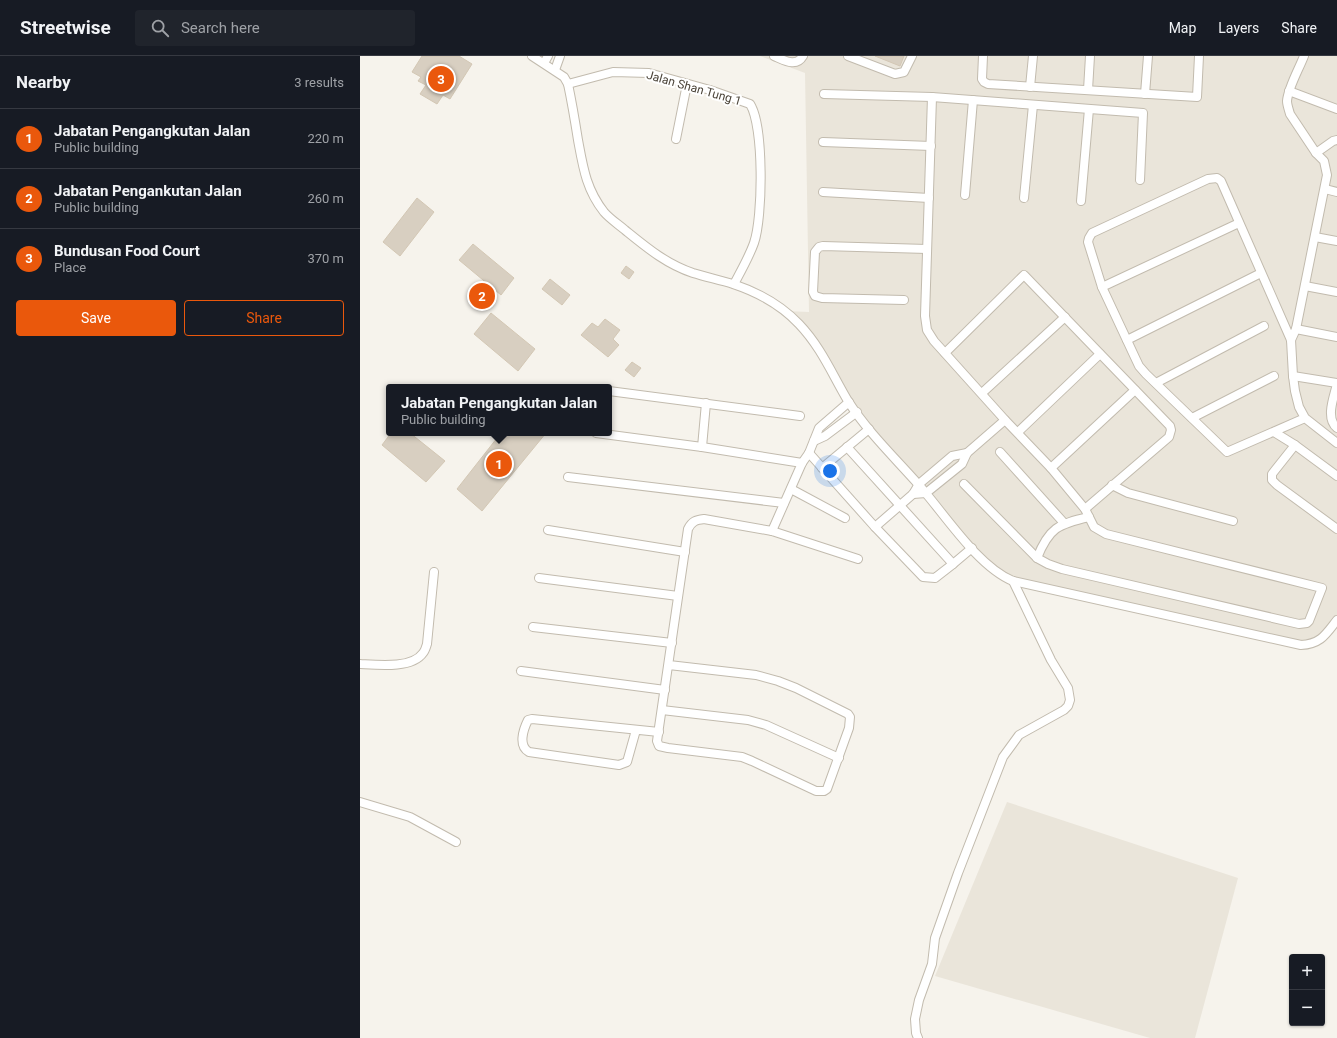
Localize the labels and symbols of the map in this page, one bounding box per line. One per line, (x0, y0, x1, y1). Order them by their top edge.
pin: 3 (428, 64, 454, 94)
street label: Jalan Shan Tung 1 (645, 68, 743, 108)
pin: 2 (469, 281, 495, 311)
pin: 1 (486, 449, 512, 479)
your location (820, 461, 840, 481)

